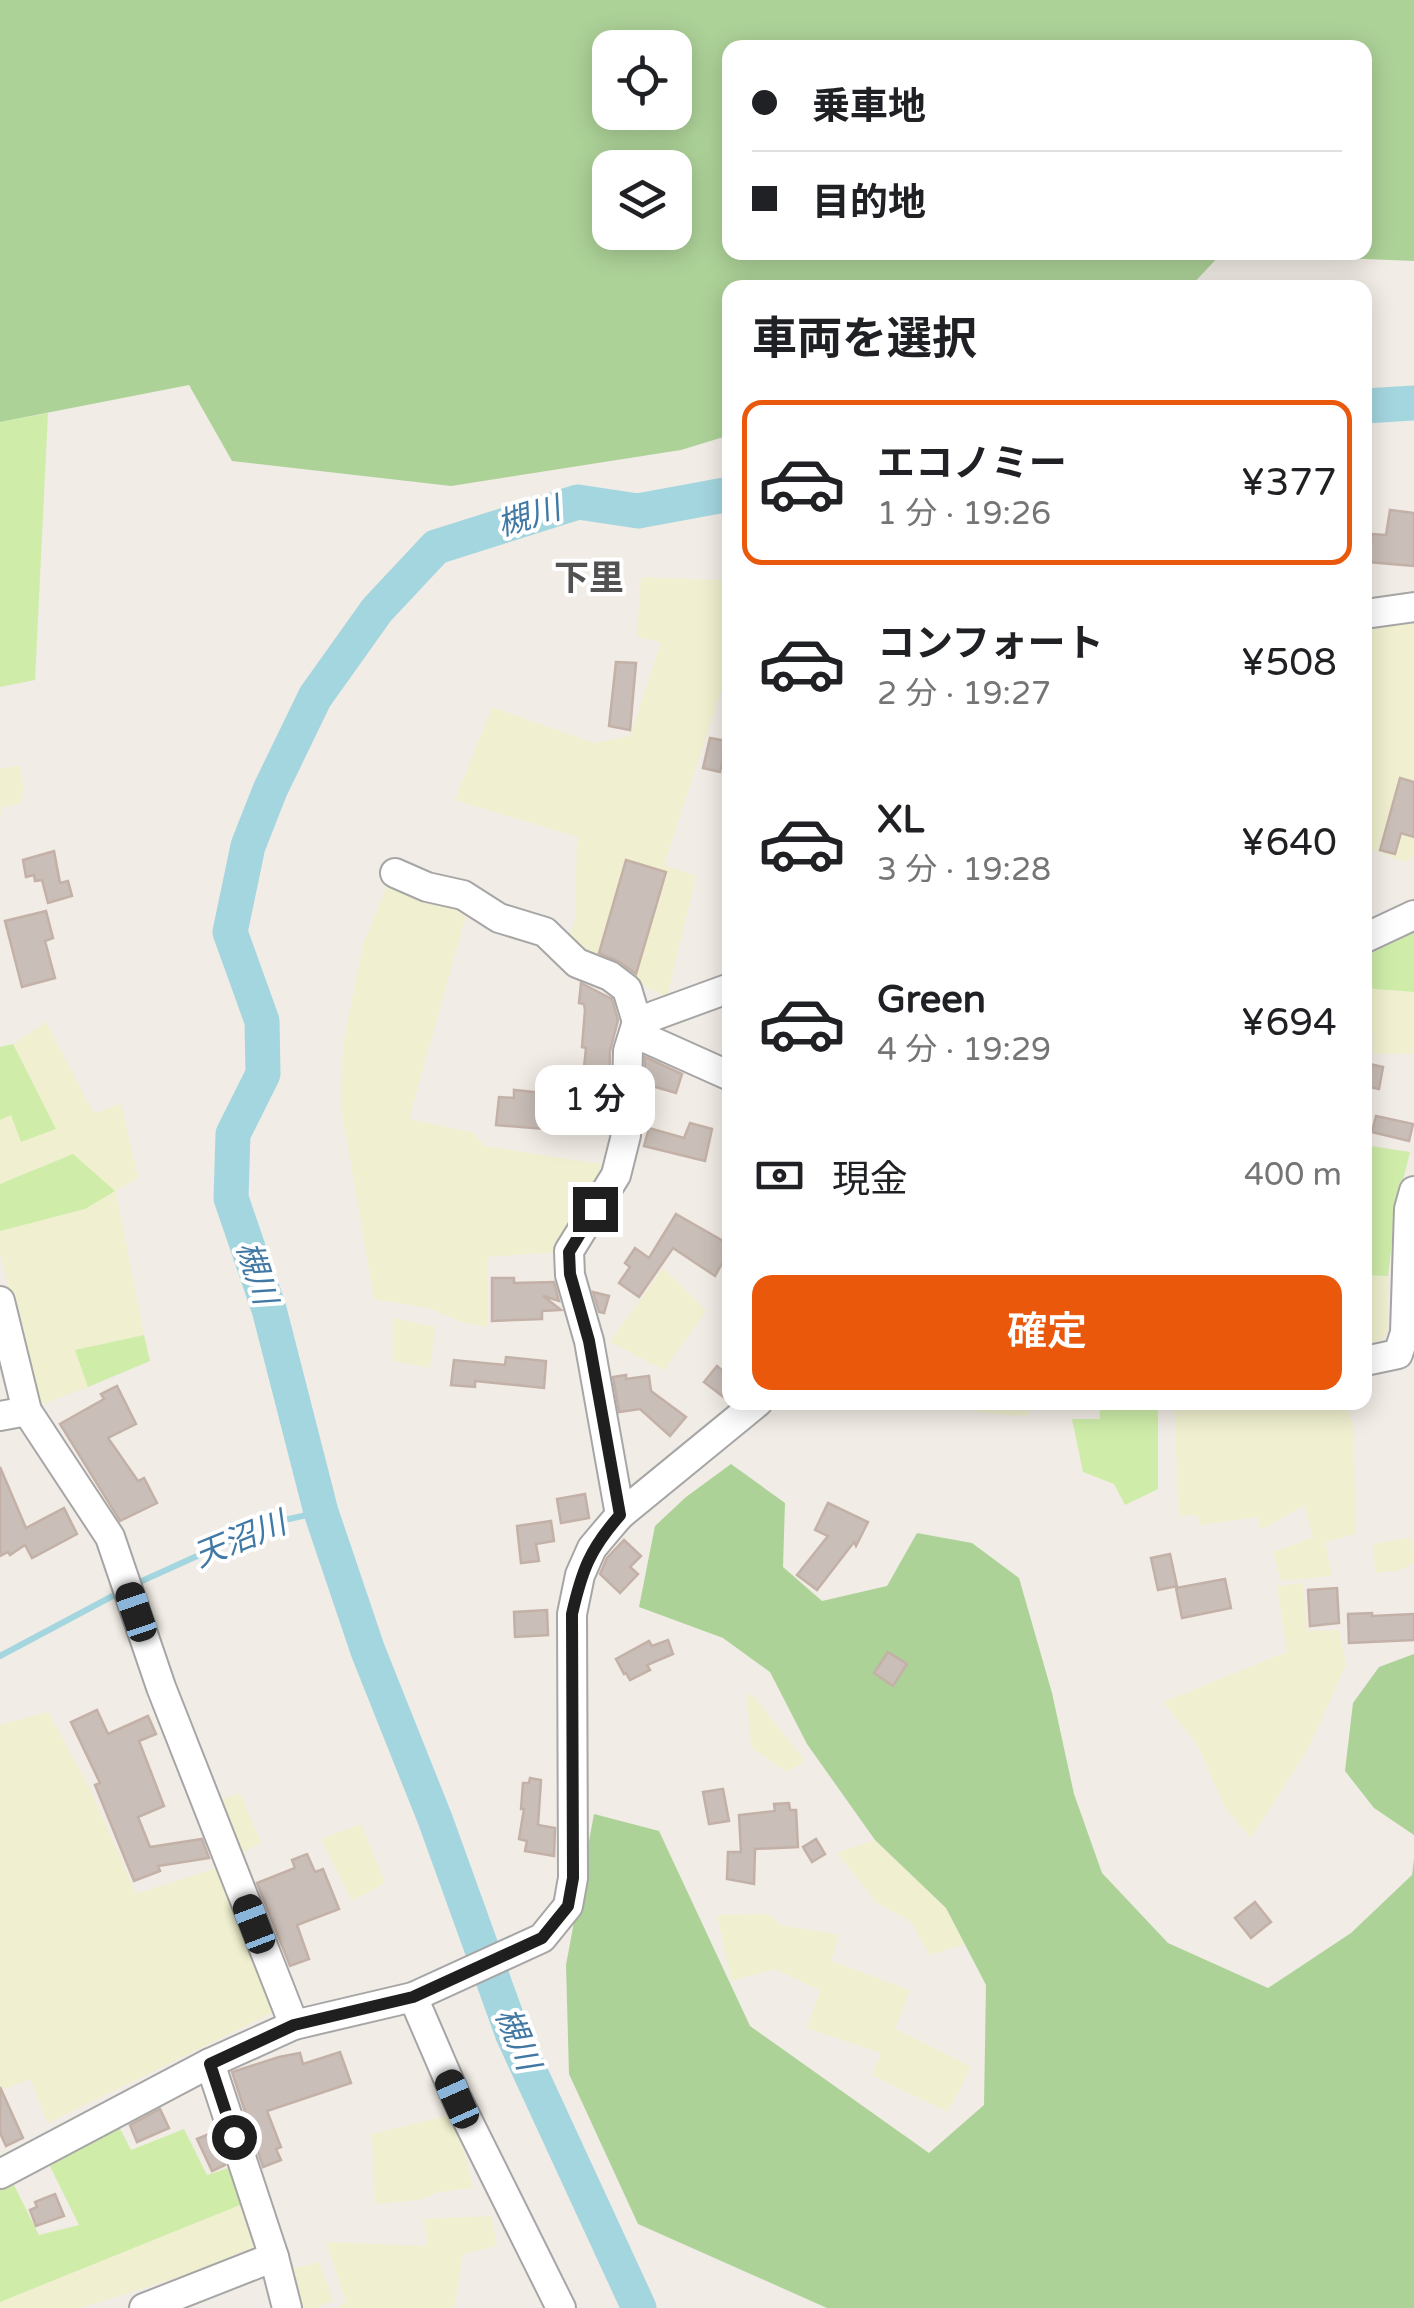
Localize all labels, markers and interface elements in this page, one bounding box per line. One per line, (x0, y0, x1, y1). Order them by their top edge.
map controls (592, 30, 692, 250)
button: locate (592, 30, 692, 130)
text: 乗車地 (812, 84, 926, 130)
button: layers (592, 150, 692, 250)
text: 目的地 (812, 180, 926, 226)
text: 車両を選択 (752, 313, 977, 367)
icon: car (757, 438, 847, 528)
text: エコノミー (877, 441, 1067, 487)
text: ¥377 (1240, 460, 1337, 506)
water label: 槻川 (493, 489, 568, 545)
text: 1 分 · 19:26 (877, 495, 1051, 533)
district label: 下里 (554, 558, 624, 600)
icon: car (757, 618, 847, 708)
text: コンフォート (877, 621, 1104, 667)
text: ¥508 (1240, 640, 1337, 686)
text: 2 分 · 19:27 (877, 675, 1051, 713)
text: XL (877, 797, 924, 843)
icon: car (757, 798, 847, 888)
text: ¥640 (1240, 820, 1337, 866)
text: 3 分 · 19:28 (877, 851, 1051, 889)
text: Green (877, 977, 986, 1023)
icon: car (757, 978, 847, 1068)
text: ¥694 (1240, 1000, 1337, 1046)
text: 4 分 · 19:29 (877, 1031, 1051, 1069)
callout: 1 分 (535, 1064, 655, 1134)
text: 1 分 (565, 1081, 625, 1119)
icon: cash (752, 1148, 807, 1203)
text: 400 m (1244, 1156, 1342, 1194)
text: 現金 (832, 1157, 908, 1203)
route end (573, 1187, 618, 1232)
water label: 槻川 (228, 1237, 285, 1312)
button: 確定 (752, 1275, 1342, 1390)
water label: 天沼川 (188, 1503, 294, 1576)
car (112, 1579, 160, 1645)
car (229, 1891, 279, 1957)
water label: 槻川 (487, 2002, 548, 2079)
car (431, 2065, 483, 2133)
route start (212, 2115, 257, 2160)

